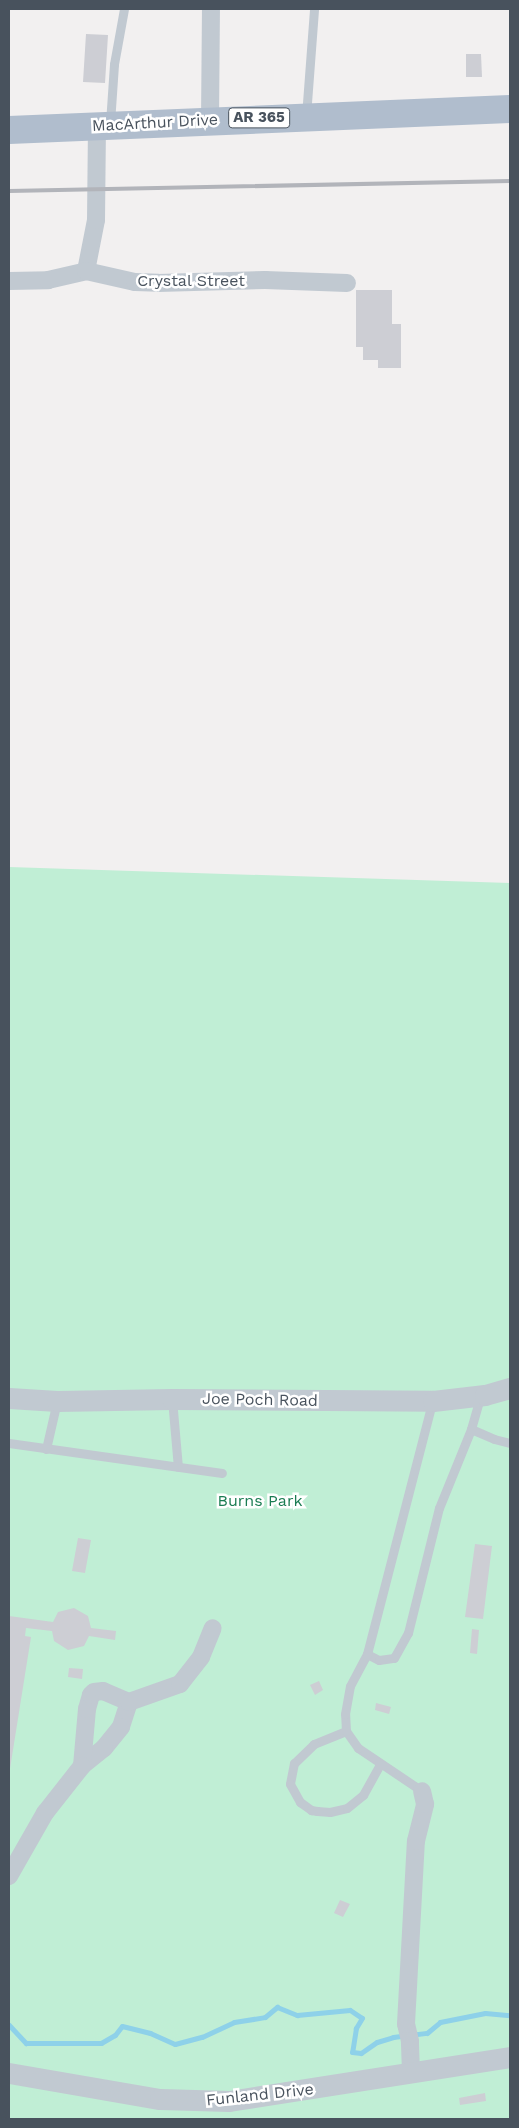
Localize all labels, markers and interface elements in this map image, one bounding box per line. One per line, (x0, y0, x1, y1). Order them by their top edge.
road number: AR 365 (228, 106, 290, 130)
street label: MacArthur Drive (91, 110, 219, 136)
street label: Crystal Street (137, 271, 245, 291)
street label: Joe Poch Road (202, 1389, 318, 1411)
park label: Burns Park (217, 1491, 303, 1511)
street label: Funland Drive (205, 2080, 315, 2110)

